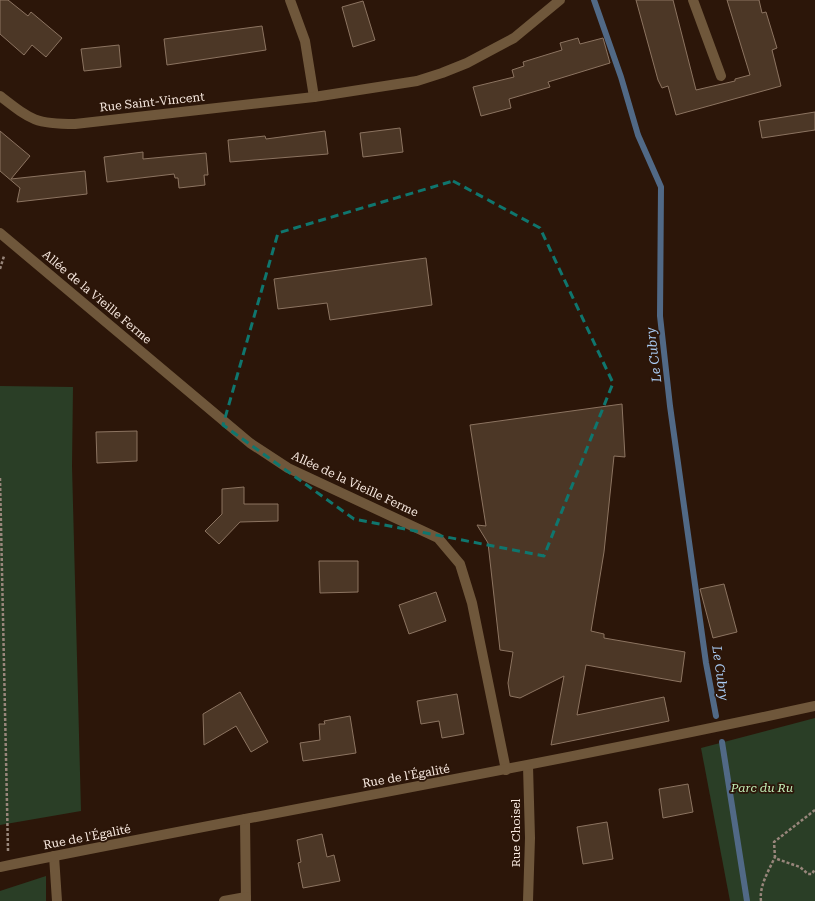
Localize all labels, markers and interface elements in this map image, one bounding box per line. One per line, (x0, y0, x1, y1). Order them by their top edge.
street label: Rue Saint-Vincent (99, 89, 206, 114)
street label: Allée de la Vieille Ferme (40, 247, 155, 347)
water label: Le Cubry (643, 326, 664, 384)
street label: Allée de la Vieille Ferme (289, 448, 421, 520)
water label: Le Cubry (709, 644, 732, 702)
street label: Rue de l'Égalité (361, 761, 451, 791)
park label: Parc du Ru (730, 781, 793, 795)
street label: Rue Choisel (509, 798, 523, 867)
street label: Rue de l'Égalité (42, 822, 132, 852)

